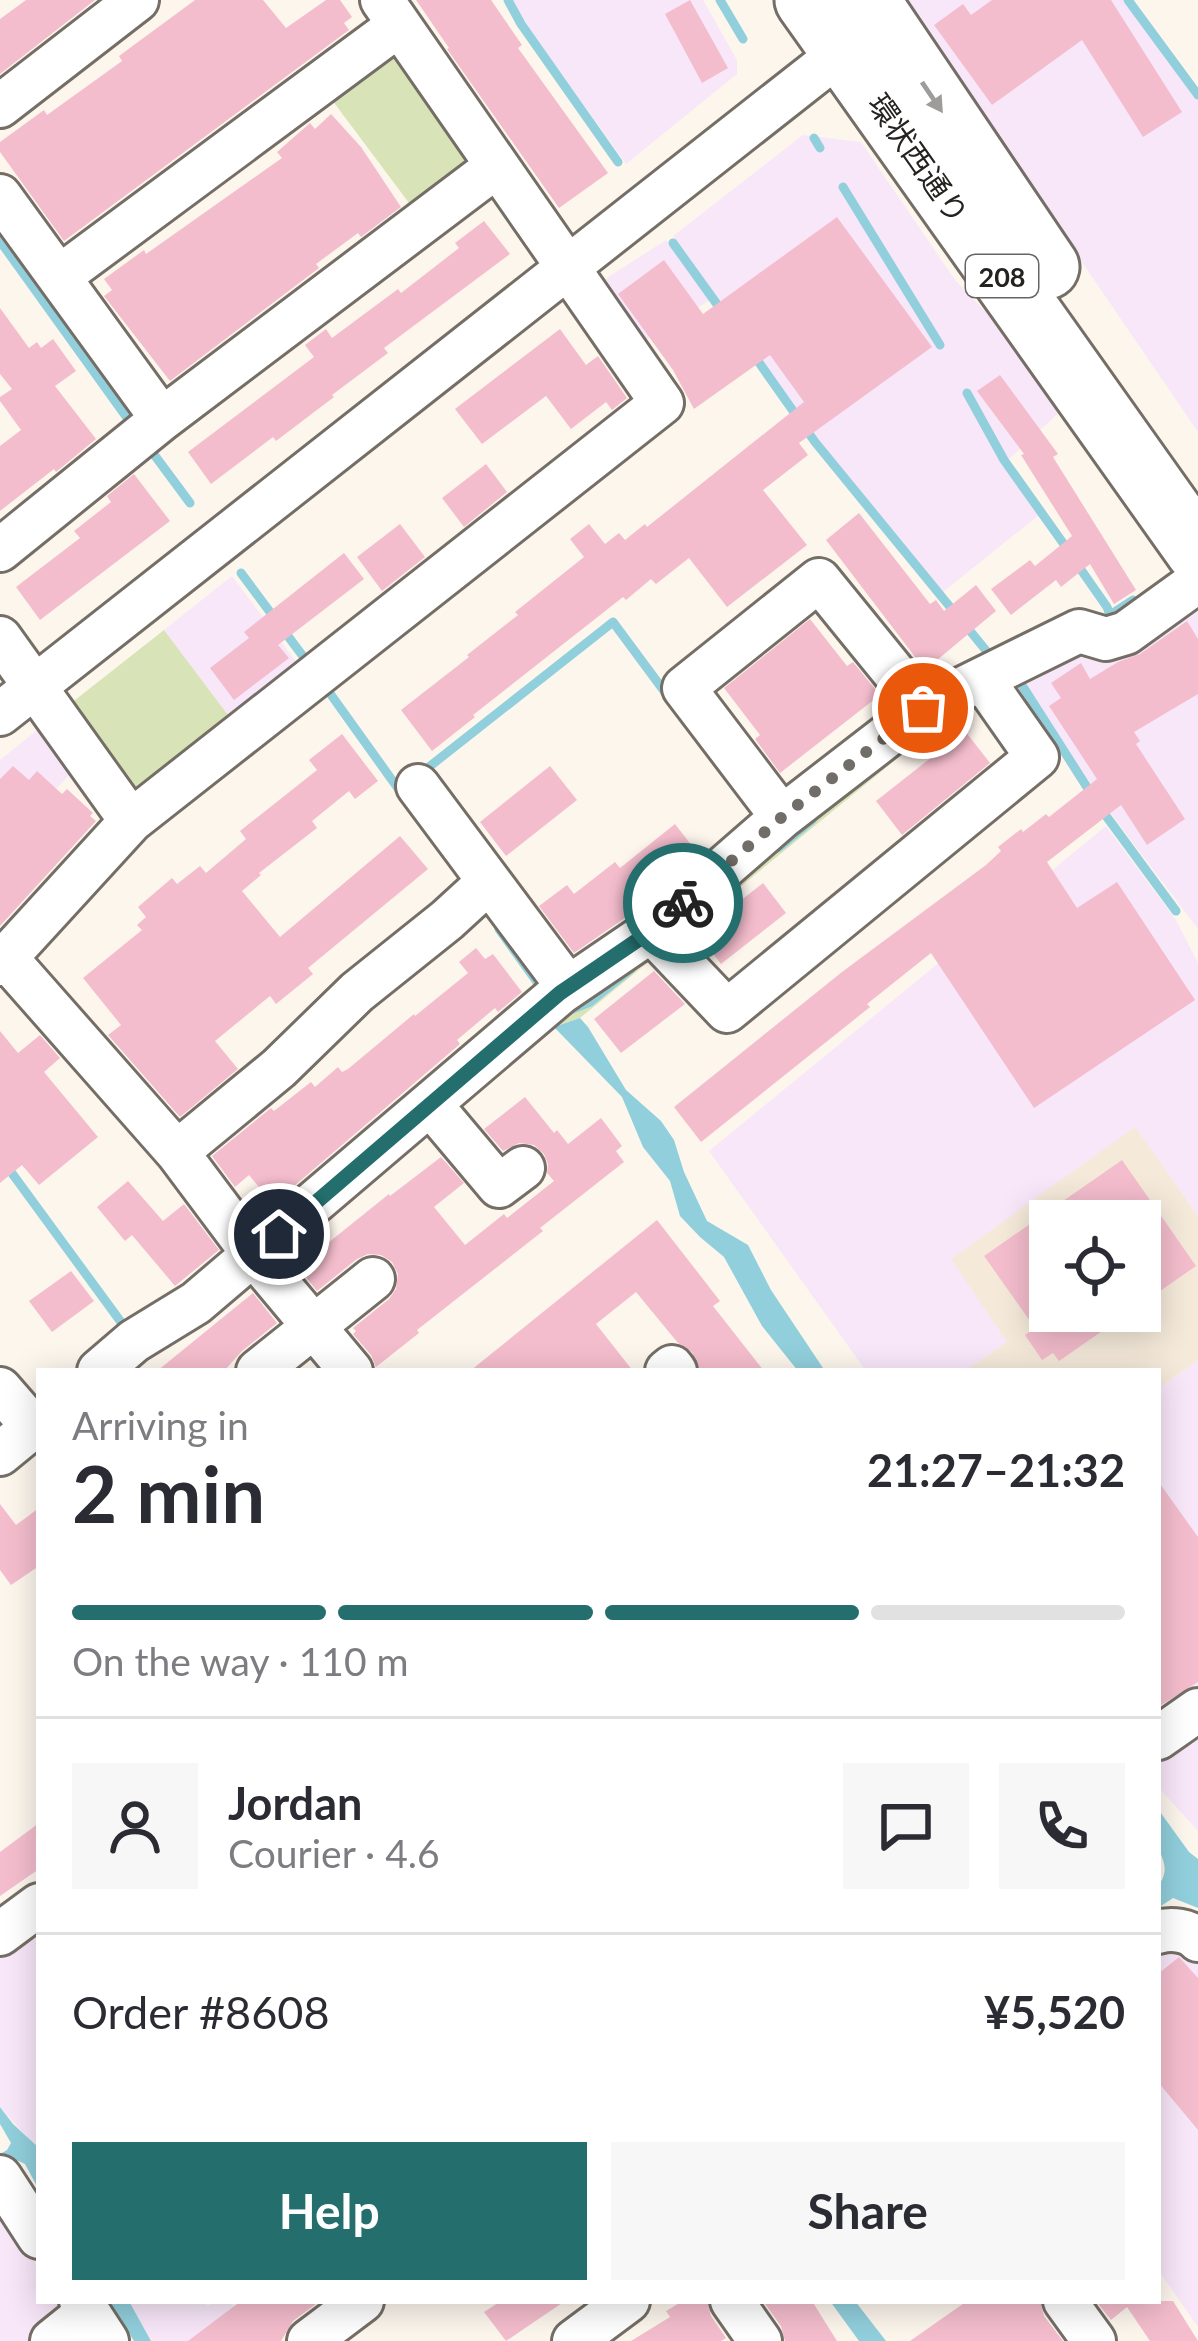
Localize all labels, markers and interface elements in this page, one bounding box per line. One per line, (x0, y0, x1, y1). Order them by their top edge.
one-way arrow (920, 81, 943, 113)
street label: 環状西通り (861, 86, 977, 230)
road number: 208 (966, 255, 1038, 297)
pin (872, 657, 974, 759)
icon: bag (890, 675, 956, 741)
courier (623, 843, 743, 963)
icon: bike (650, 870, 716, 936)
pin (228, 1183, 330, 1285)
map controls (1029, 1200, 1161, 1332)
button: locate (1029, 1200, 1161, 1332)
icon: home (246, 1201, 312, 1267)
text: Arriving in (72, 1402, 249, 1448)
text: 21:27–21:32 (867, 1443, 1125, 1497)
text: 2 min (72, 1446, 265, 1540)
text: On the way · 110 m (72, 1638, 409, 1684)
button: person (72, 1763, 198, 1889)
button: chat (843, 1763, 969, 1889)
button: phone (999, 1763, 1125, 1889)
text: Jordan (228, 1776, 362, 1830)
text: Courier · 4.6 (228, 1830, 440, 1876)
text: Order #8608 (72, 1985, 330, 2039)
text: ¥5,520 (984, 1985, 1125, 2039)
button: Help (72, 2142, 587, 2280)
button: Share (611, 2142, 1125, 2280)

